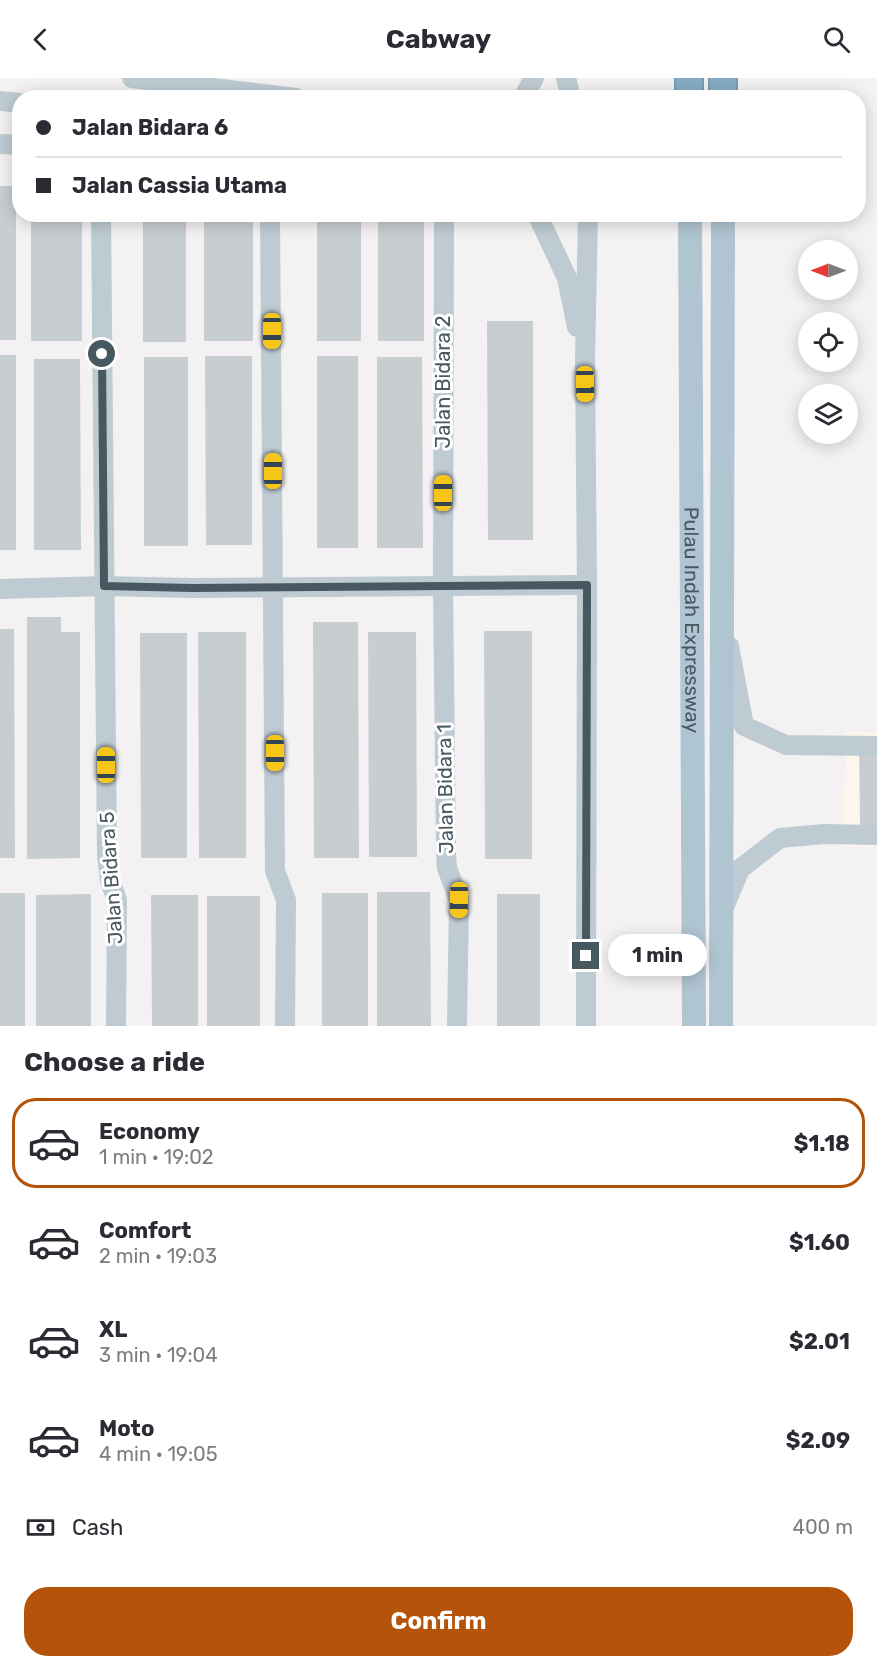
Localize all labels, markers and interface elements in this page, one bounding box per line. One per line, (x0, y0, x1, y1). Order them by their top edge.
icon: back (24, 23, 57, 56)
text: Cabway (386, 23, 491, 55)
icon: search (820, 23, 853, 56)
text: Jalan Bidara 6 (72, 114, 228, 141)
text: Jalan Cassia Utama (72, 172, 287, 199)
north arrow (798, 240, 858, 300)
map controls (798, 240, 858, 444)
button: locate (798, 312, 858, 372)
car (263, 313, 281, 349)
street label: Jalan Bidara 2 (431, 316, 455, 448)
route start (88, 340, 115, 367)
car (576, 366, 594, 402)
button: layers (798, 384, 858, 444)
car (264, 453, 282, 489)
car (434, 475, 452, 511)
street label: Pulau Indah Expressway (679, 507, 705, 733)
street label: Jalan Bidara 1 (432, 724, 458, 854)
car (266, 735, 284, 771)
car (97, 747, 115, 783)
street label: Jalan Bidara 5 (94, 811, 128, 945)
car (450, 882, 468, 918)
callout: 1 min (607, 935, 706, 977)
route end (572, 942, 599, 969)
text: 1 min (632, 943, 683, 967)
text: Choose a ride (24, 1046, 205, 1078)
icon: car (27, 1116, 81, 1170)
text: Economy (99, 1118, 200, 1145)
text: $1.18 (794, 1130, 850, 1157)
text: 1 min · 19:02 (99, 1145, 214, 1169)
icon: car (27, 1215, 81, 1269)
text: Comfort (99, 1217, 191, 1244)
text: $1.60 (789, 1229, 850, 1256)
text: 2 min · 19:03 (99, 1244, 217, 1268)
icon: car (27, 1314, 81, 1368)
text: XL (99, 1316, 127, 1343)
text: $2.01 (789, 1328, 850, 1355)
text: 3 min · 19:04 (99, 1343, 218, 1367)
icon: car (27, 1413, 81, 1467)
text: Moto (99, 1415, 154, 1442)
text: $2.09 (786, 1427, 850, 1454)
text: 4 min · 19:05 (99, 1442, 218, 1466)
icon: cash (24, 1511, 57, 1544)
text: Cash (72, 1514, 123, 1541)
text: 400 m (793, 1515, 853, 1539)
button: Confirm (24, 1587, 853, 1656)

